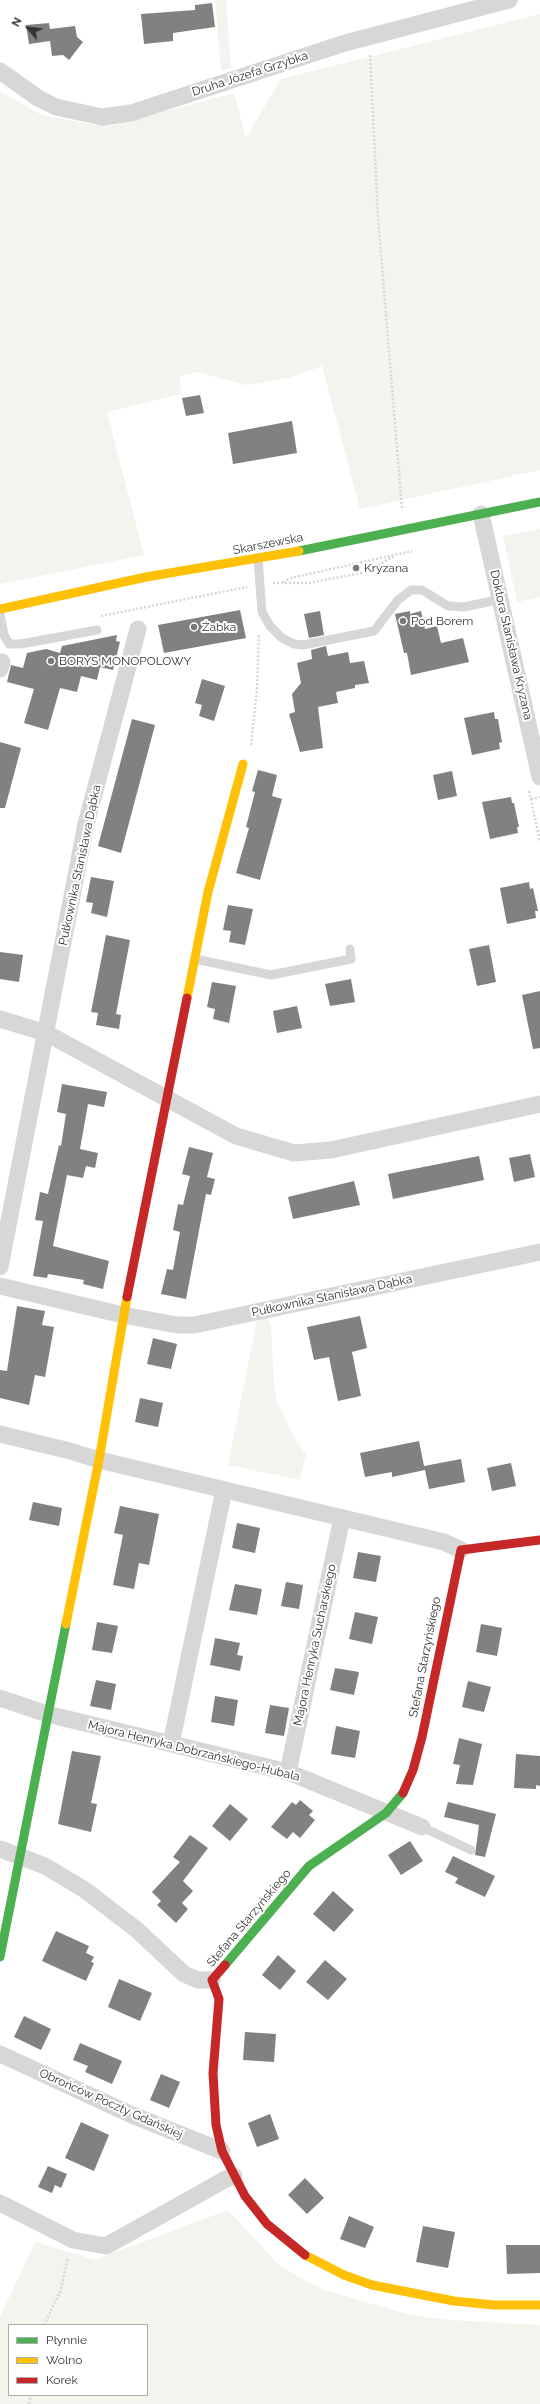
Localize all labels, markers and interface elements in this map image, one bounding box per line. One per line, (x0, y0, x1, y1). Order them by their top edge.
north arrow (8, 8, 48, 48)
text: N (9, 15, 25, 29)
street label: Druha Józefa Grzybka (190, 48, 310, 100)
street label: Skarszewska (232, 530, 304, 558)
place label: Kryzana (364, 561, 408, 575)
marker: Kryzana (351, 563, 361, 573)
street label: Doktora Stanisława Kryzana (487, 569, 535, 721)
place label: Pod Borem (411, 614, 473, 628)
marker: Pod Borem (398, 616, 408, 626)
place label: Żabka (202, 620, 236, 634)
marker: Żabka (189, 622, 199, 632)
place label: BORYS MONOPOLOWY (59, 654, 191, 668)
marker: BORYS MONOPOLOWY (46, 656, 56, 666)
street label: Pułkownika Stanisława Dąbka (56, 783, 104, 947)
street label: Pułkownika Stanisława Dąbka (250, 1272, 414, 1320)
street label: Majora Henryka Sucharskiego (291, 1563, 339, 1727)
street label: Stefana Starzyńskiego (406, 1595, 444, 1719)
street label: Majora Henryka Dobrzańskiego-Hubala (86, 1718, 302, 1784)
street label: Stefana Starzyńskiego (204, 1866, 294, 1970)
street label: Obrońców Poczty Gdańskiej (37, 2066, 185, 2142)
legend (8, 2324, 148, 2396)
text: Płynnie (46, 2333, 87, 2347)
text: Wolno (46, 2353, 82, 2367)
text: Korek (46, 2373, 78, 2387)

